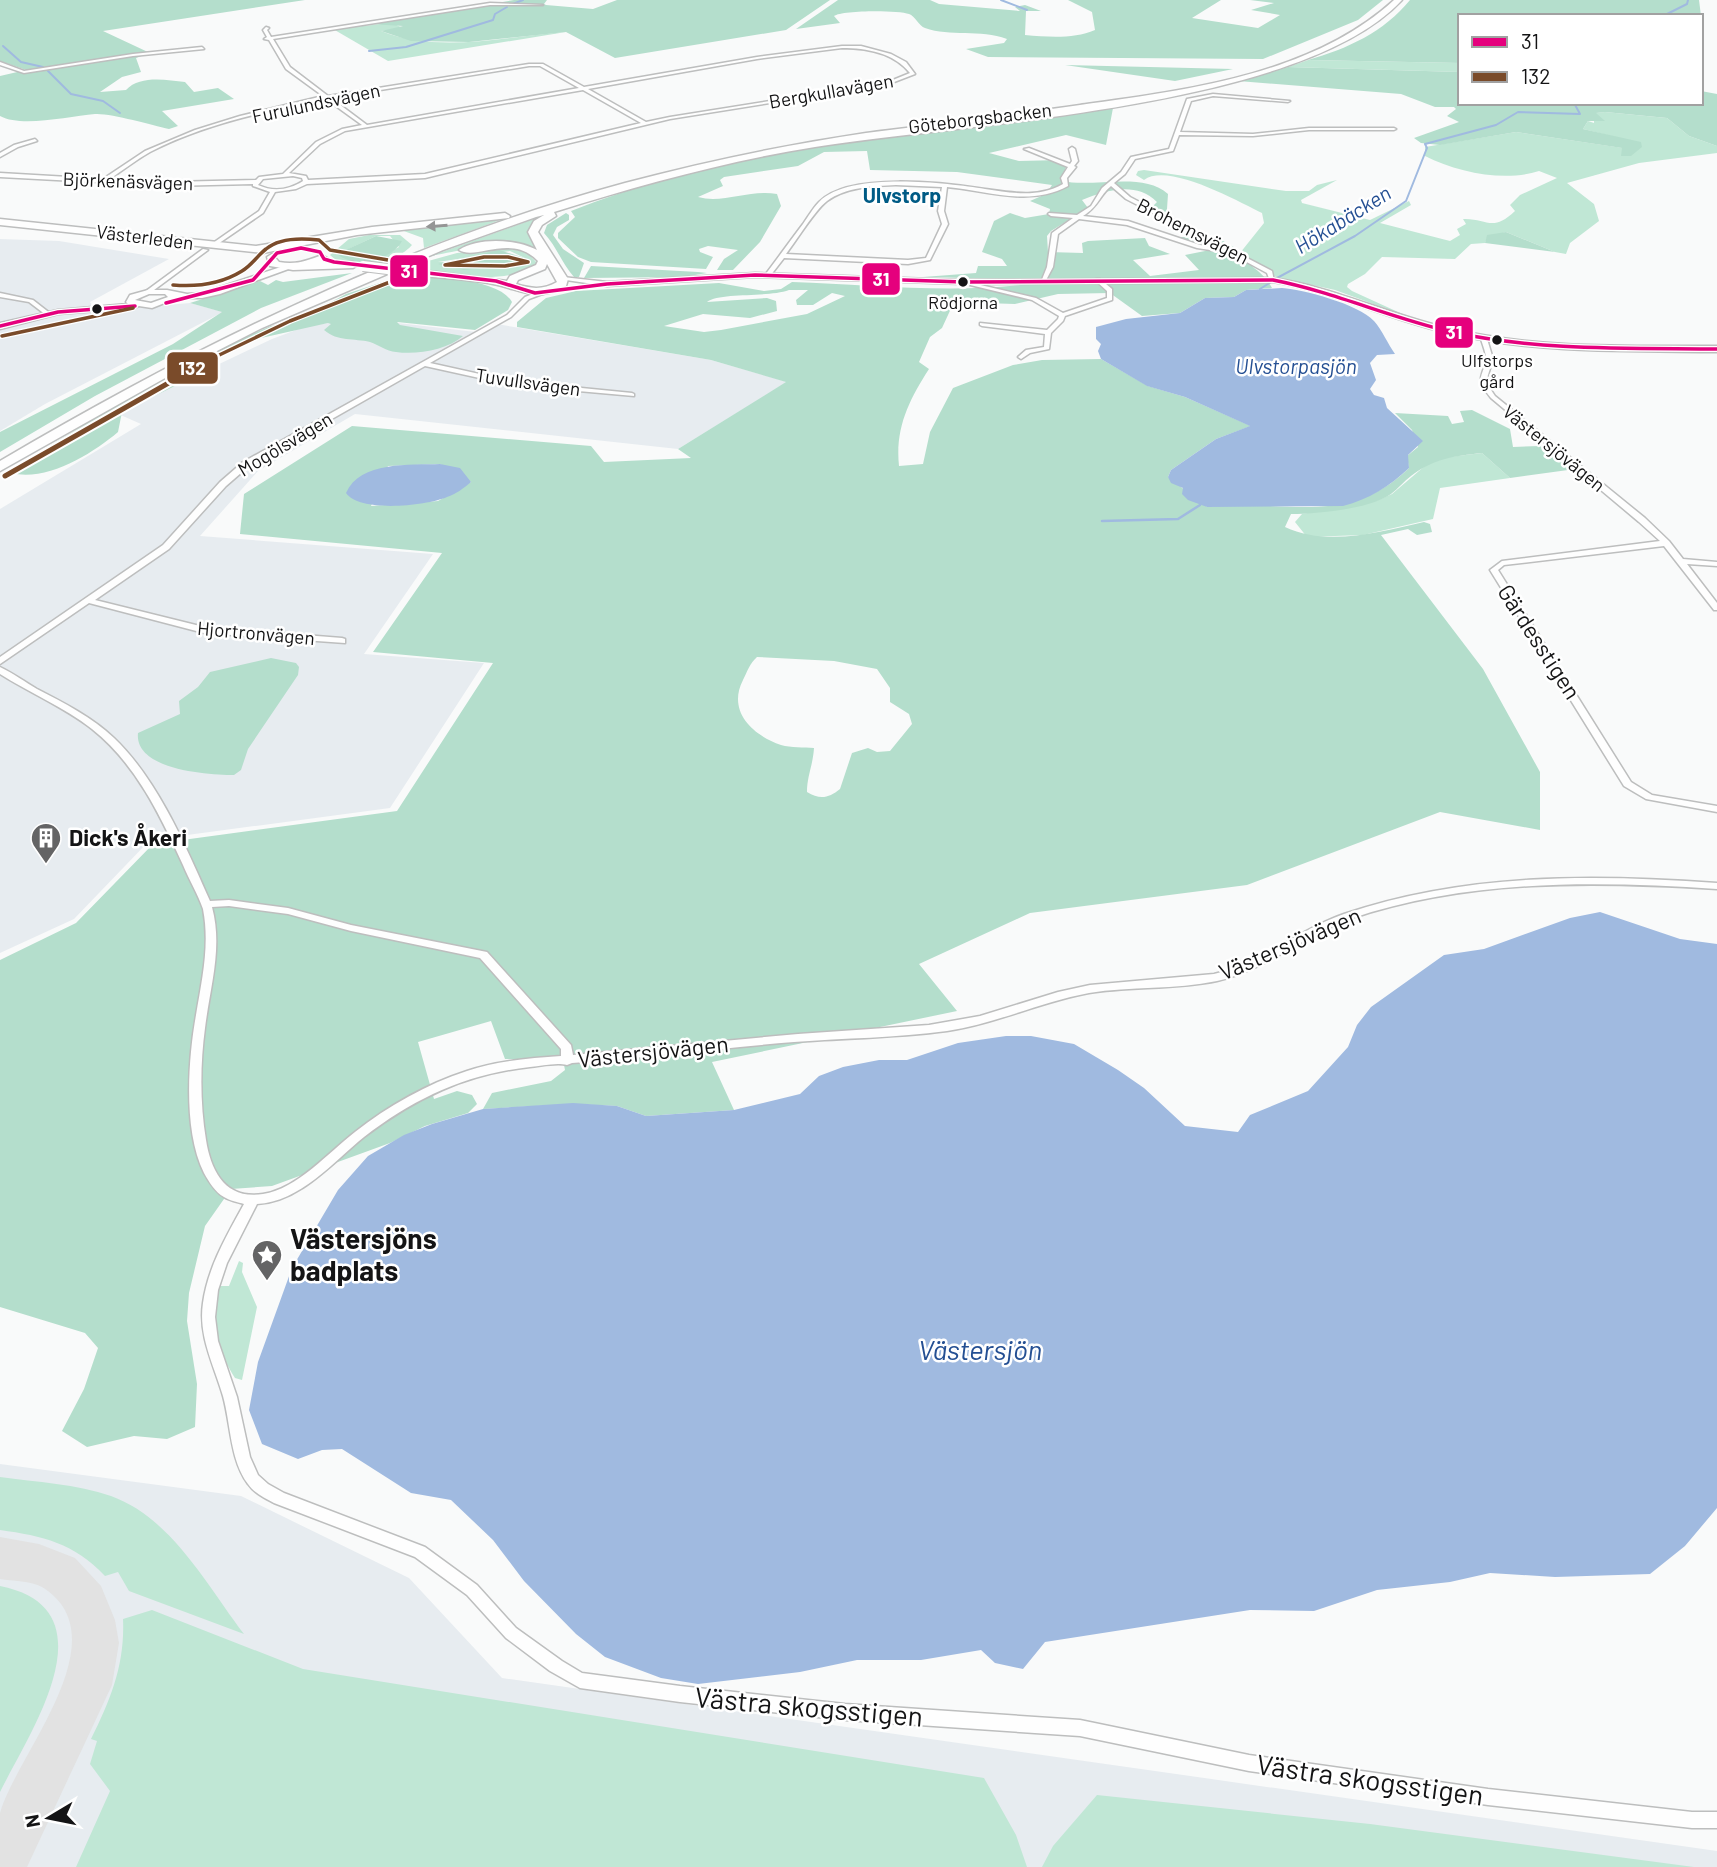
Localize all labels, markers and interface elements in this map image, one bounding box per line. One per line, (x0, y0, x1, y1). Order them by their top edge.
legend (1458, 14, 1703, 105)
text: 31 (1521, 28, 1539, 53)
text: 132 (1521, 63, 1550, 88)
street label: Bergkullavägen (767, 68, 895, 113)
street label: Furulundsvägen (250, 78, 382, 127)
street label: Göteborgsbacken (907, 97, 1053, 138)
street label: Björkenäsvägen (62, 167, 194, 194)
water label: Hökabäcken (1289, 179, 1395, 258)
district label: Ulvstorp (863, 182, 941, 207)
street label: Brohemsvägen (1133, 192, 1253, 269)
street label: Västerleden (95, 219, 195, 254)
one-way arrow (426, 221, 448, 232)
line badge: 31 (389, 254, 429, 288)
text: 31 (401, 259, 417, 282)
line badge: 31 (861, 262, 901, 296)
text: 31 (873, 267, 889, 290)
marker: Rödjorna (956, 275, 970, 289)
place label: Rödjorna (928, 291, 998, 313)
unlabelled marker (90, 302, 104, 316)
line badge: 31 (1434, 316, 1474, 349)
text: 31 (1446, 320, 1462, 343)
marker: Ulfstorps gård (1490, 333, 1504, 347)
place label: Ulfstorps gård (1461, 349, 1533, 392)
line badge: 132 (166, 351, 219, 385)
water label: Ulvstorpasjön (1235, 353, 1357, 378)
text: 132 (178, 356, 206, 379)
street label: Tuvullsvägen (474, 363, 582, 400)
street label: Västersjövägen (1498, 399, 1610, 496)
street label: Mogölsvägen (233, 406, 336, 481)
street label: Gärdesstigen (1492, 579, 1587, 704)
street label: Hjortronvägen (196, 616, 316, 649)
building icon: Dick's Åkeri (29, 821, 63, 865)
place label: Dick's Åkeri (69, 823, 187, 851)
street label: Västersjövägen (1214, 901, 1365, 986)
street label: Västersjövägen (576, 1029, 730, 1073)
place label: Västersjöns badplats (290, 1221, 437, 1287)
place icon: Västersjöns badplats (250, 1238, 284, 1282)
water label: Västersjön (918, 1332, 1042, 1366)
street label: Västra skogsstigen (694, 1679, 925, 1733)
street label: Västra skogsstigen (1254, 1746, 1486, 1812)
north arrow (14, 1783, 84, 1853)
text: N (19, 1813, 44, 1829)

